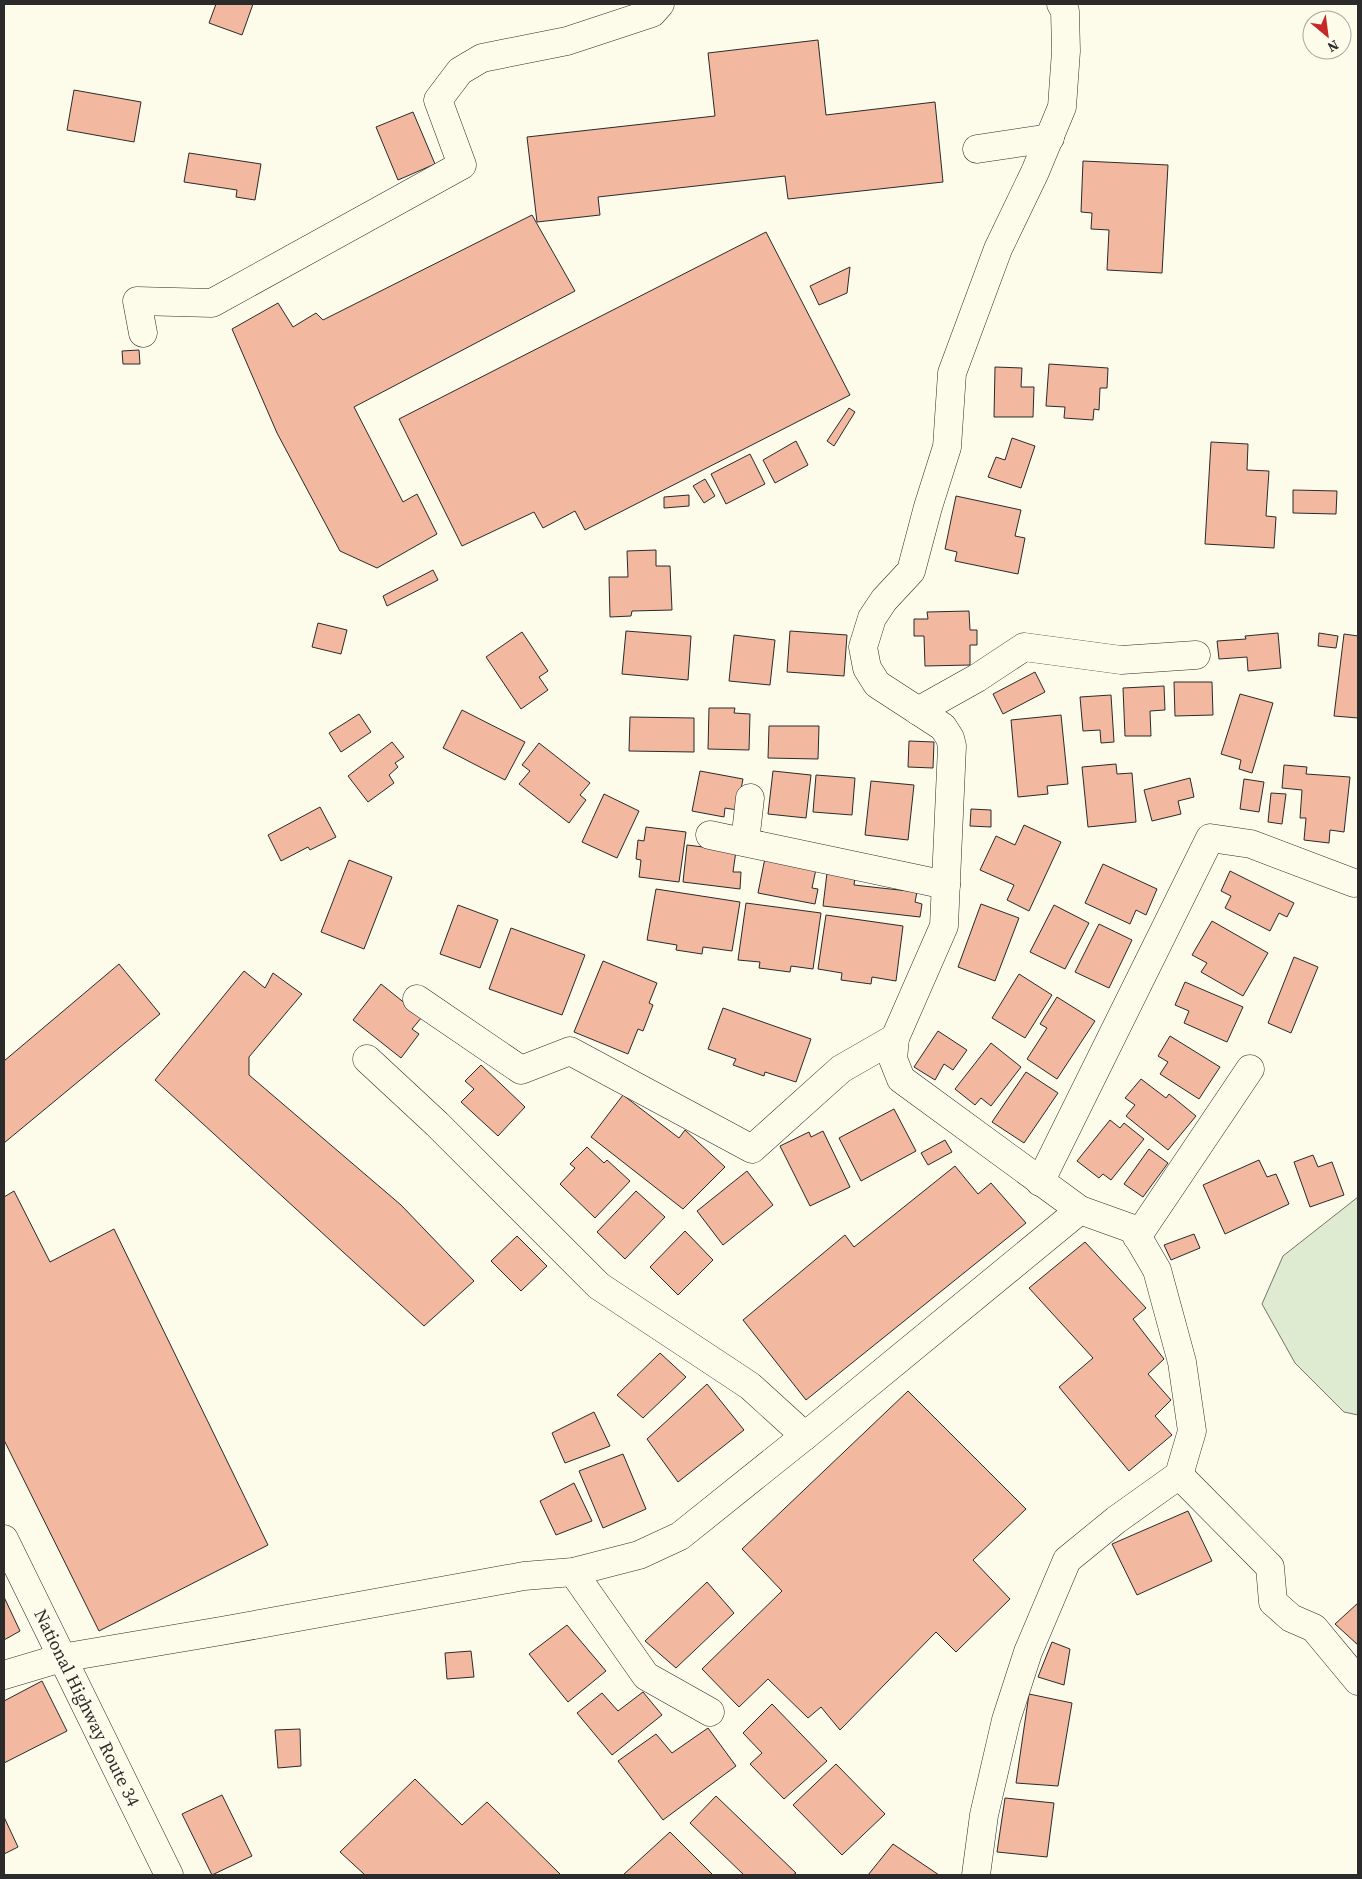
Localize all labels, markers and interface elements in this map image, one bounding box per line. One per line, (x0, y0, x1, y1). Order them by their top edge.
north arrow (1302, 10, 1352, 60)
text: N (1324, 35, 1343, 58)
street label: National Highway Route 34 (28, 1605, 146, 1810)

